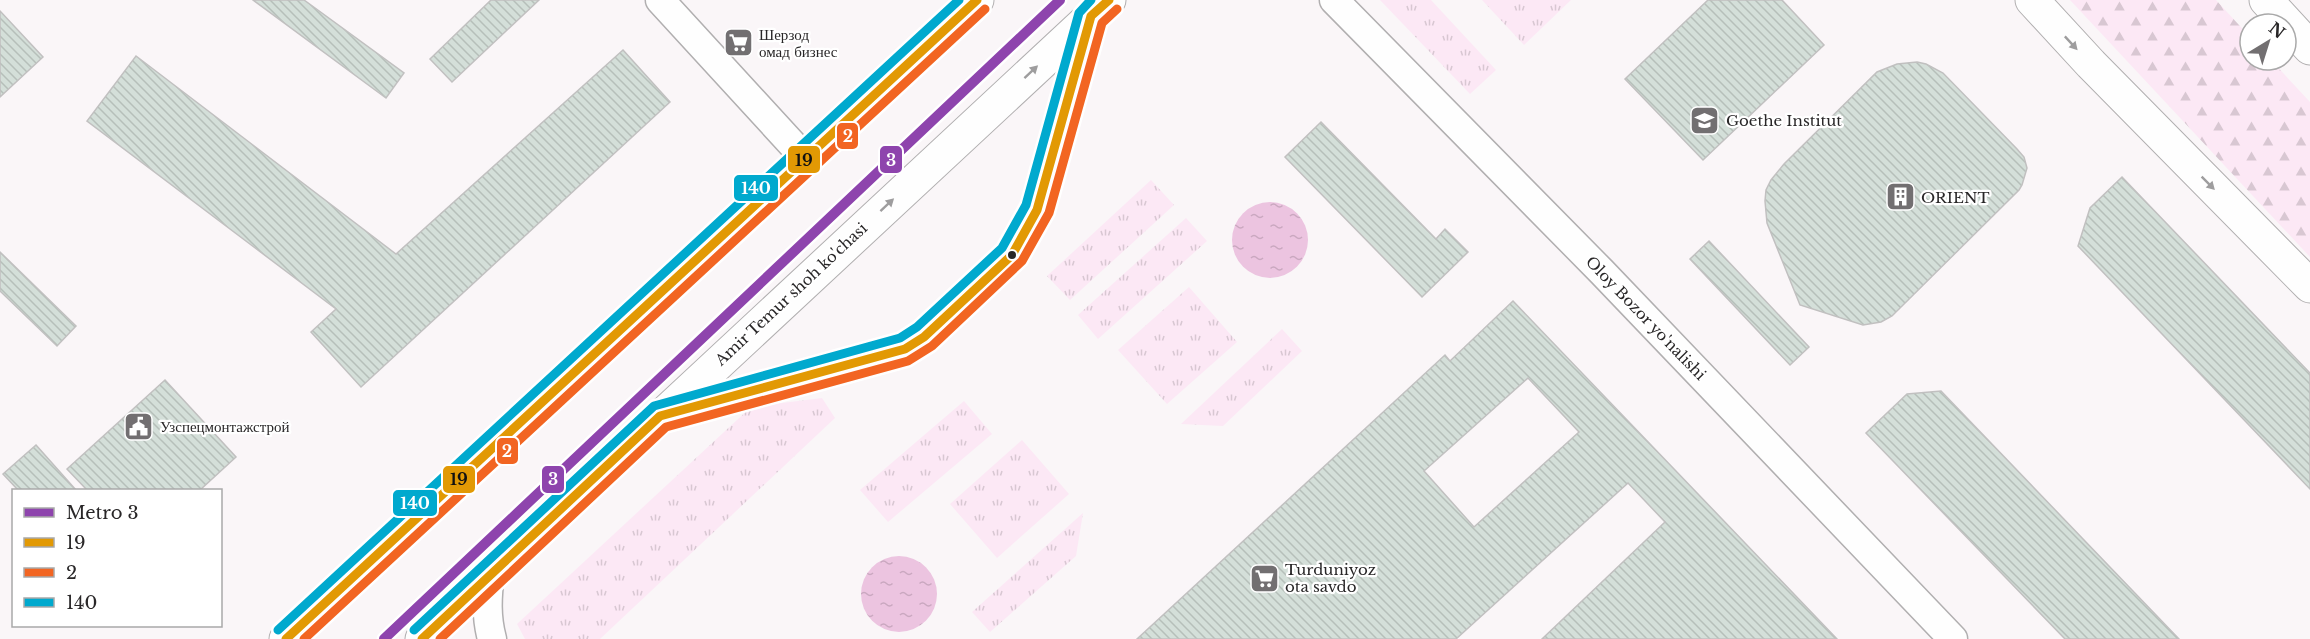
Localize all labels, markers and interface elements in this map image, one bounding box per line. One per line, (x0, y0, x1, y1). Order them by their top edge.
north arrow (2238, 12, 2298, 72)
text: N (2265, 18, 2289, 43)
place label: Шерзод омад бизнес (759, 25, 838, 61)
supermarket icon: Шерзод омад бизнес (722, 27, 754, 59)
one-way arrow (2064, 36, 2078, 50)
one-way arrow (1023, 66, 1037, 80)
school or university icon: Goethe Institut (1689, 104, 1721, 136)
place label: Goethe Institut (1726, 111, 1842, 130)
line badge: 2 (836, 122, 859, 150)
text: 2 (843, 126, 853, 146)
line badge: 19 (787, 145, 821, 174)
line badge: 3 (879, 145, 903, 174)
text: 19 (795, 150, 813, 170)
text: 3 (886, 150, 896, 170)
line badge: 140 (733, 174, 779, 202)
one-way arrow (2201, 175, 2215, 190)
text: 140 (741, 178, 771, 198)
building icon: ORIENT (1884, 181, 1916, 213)
place label: ORIENT (1921, 188, 1990, 207)
one-way arrow (880, 198, 895, 212)
street label: Amir Temur shoh ko'chasi (710, 219, 871, 370)
unlabelled marker (1006, 249, 1018, 261)
street label: Oloy Bozor yo'nalishi (1582, 252, 1710, 384)
public building icon: Узспецмонтажстрой (123, 410, 155, 442)
place label: Узспецмонтажстрой (160, 417, 290, 436)
line badge: 2 (496, 437, 519, 465)
text: 2 (502, 441, 512, 461)
line badge: 19 (442, 465, 476, 494)
line badge: 3 (541, 465, 565, 494)
text: 19 (450, 469, 468, 489)
text: 3 (548, 469, 558, 489)
legend (12, 489, 222, 627)
line badge: 140 (392, 489, 438, 517)
text: 140 (400, 493, 430, 513)
text: Metro 3 (66, 502, 139, 524)
text: 19 (66, 532, 86, 554)
place label: Turduniyoz ota savdo (1285, 560, 1376, 596)
text: 2 (66, 562, 77, 584)
supermarket icon: Turduniyoz ota savdo (1248, 562, 1280, 594)
text: 140 (66, 592, 97, 614)

